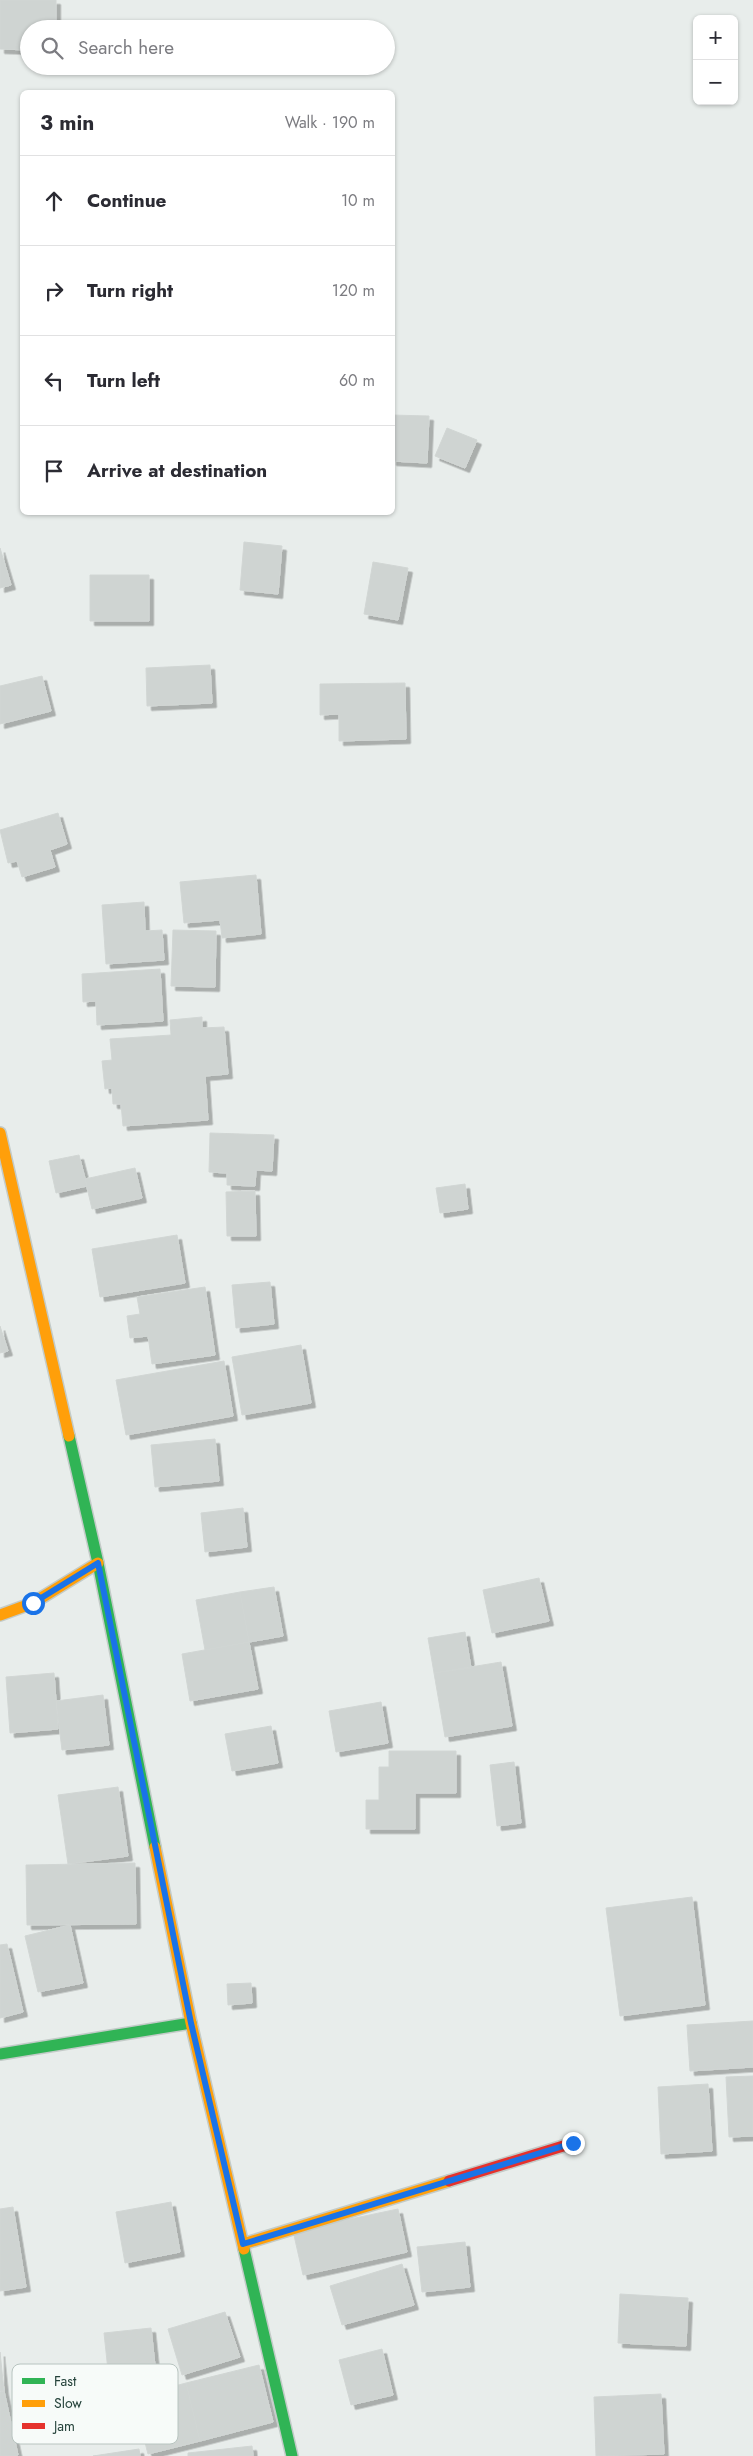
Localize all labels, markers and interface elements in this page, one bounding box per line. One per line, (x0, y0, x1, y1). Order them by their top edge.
map controls (693, 15, 738, 105)
button: + (693, 15, 738, 60)
search box (20, 20, 395, 75)
icon: search (38, 34, 66, 62)
text: Search here (78, 34, 174, 61)
button: − (693, 60, 738, 105)
text: 3 min (40, 108, 94, 138)
text: Walk · 190 m (285, 111, 375, 134)
icon: ahead (40, 187, 68, 215)
text: Continue (87, 187, 166, 214)
text: 10 m (341, 189, 375, 212)
icon: right (40, 277, 68, 305)
text: Turn right (87, 277, 173, 304)
text: 120 m (332, 279, 375, 302)
icon: left (40, 367, 68, 395)
text: Turn left (87, 367, 160, 394)
text: 60 m (339, 369, 375, 392)
icon: arrive (40, 457, 68, 485)
text: Arrive at destination (87, 457, 267, 484)
route start (22, 1592, 45, 1615)
route end (562, 2132, 585, 2155)
legend (12, 2364, 178, 2444)
text: Fast (54, 2371, 77, 2391)
text: Slow (54, 2393, 82, 2413)
text: Jam (52, 2416, 75, 2436)

